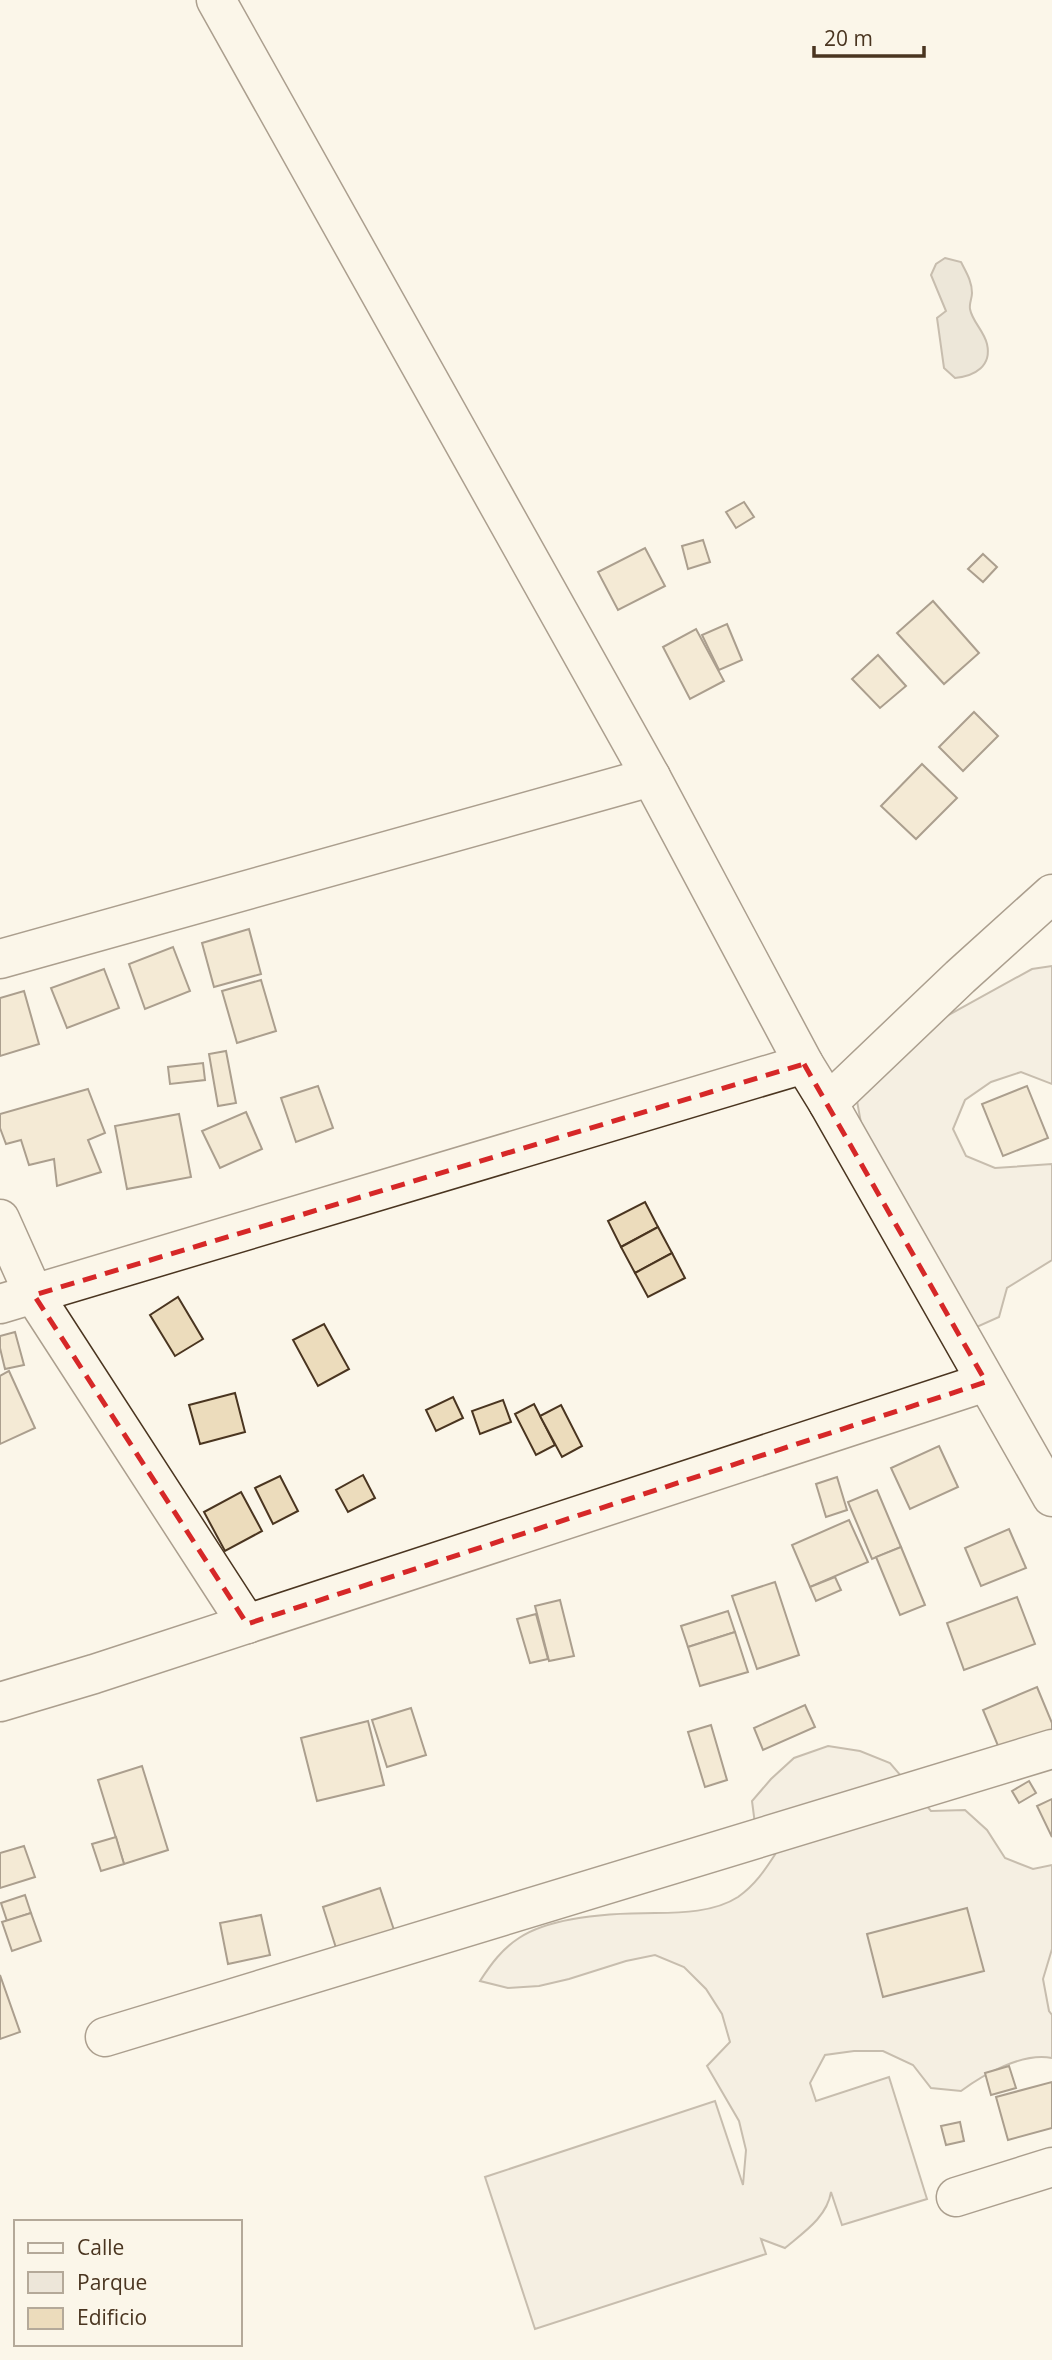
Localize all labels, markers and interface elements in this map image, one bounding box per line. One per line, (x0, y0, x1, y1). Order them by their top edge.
scale bar (814, 14, 924, 58)
text: 20 m (824, 24, 873, 52)
legend (14, 2220, 242, 2346)
text: Calle (77, 2233, 124, 2261)
text: Parque (77, 2268, 147, 2296)
text: Edificio (77, 2303, 147, 2331)

